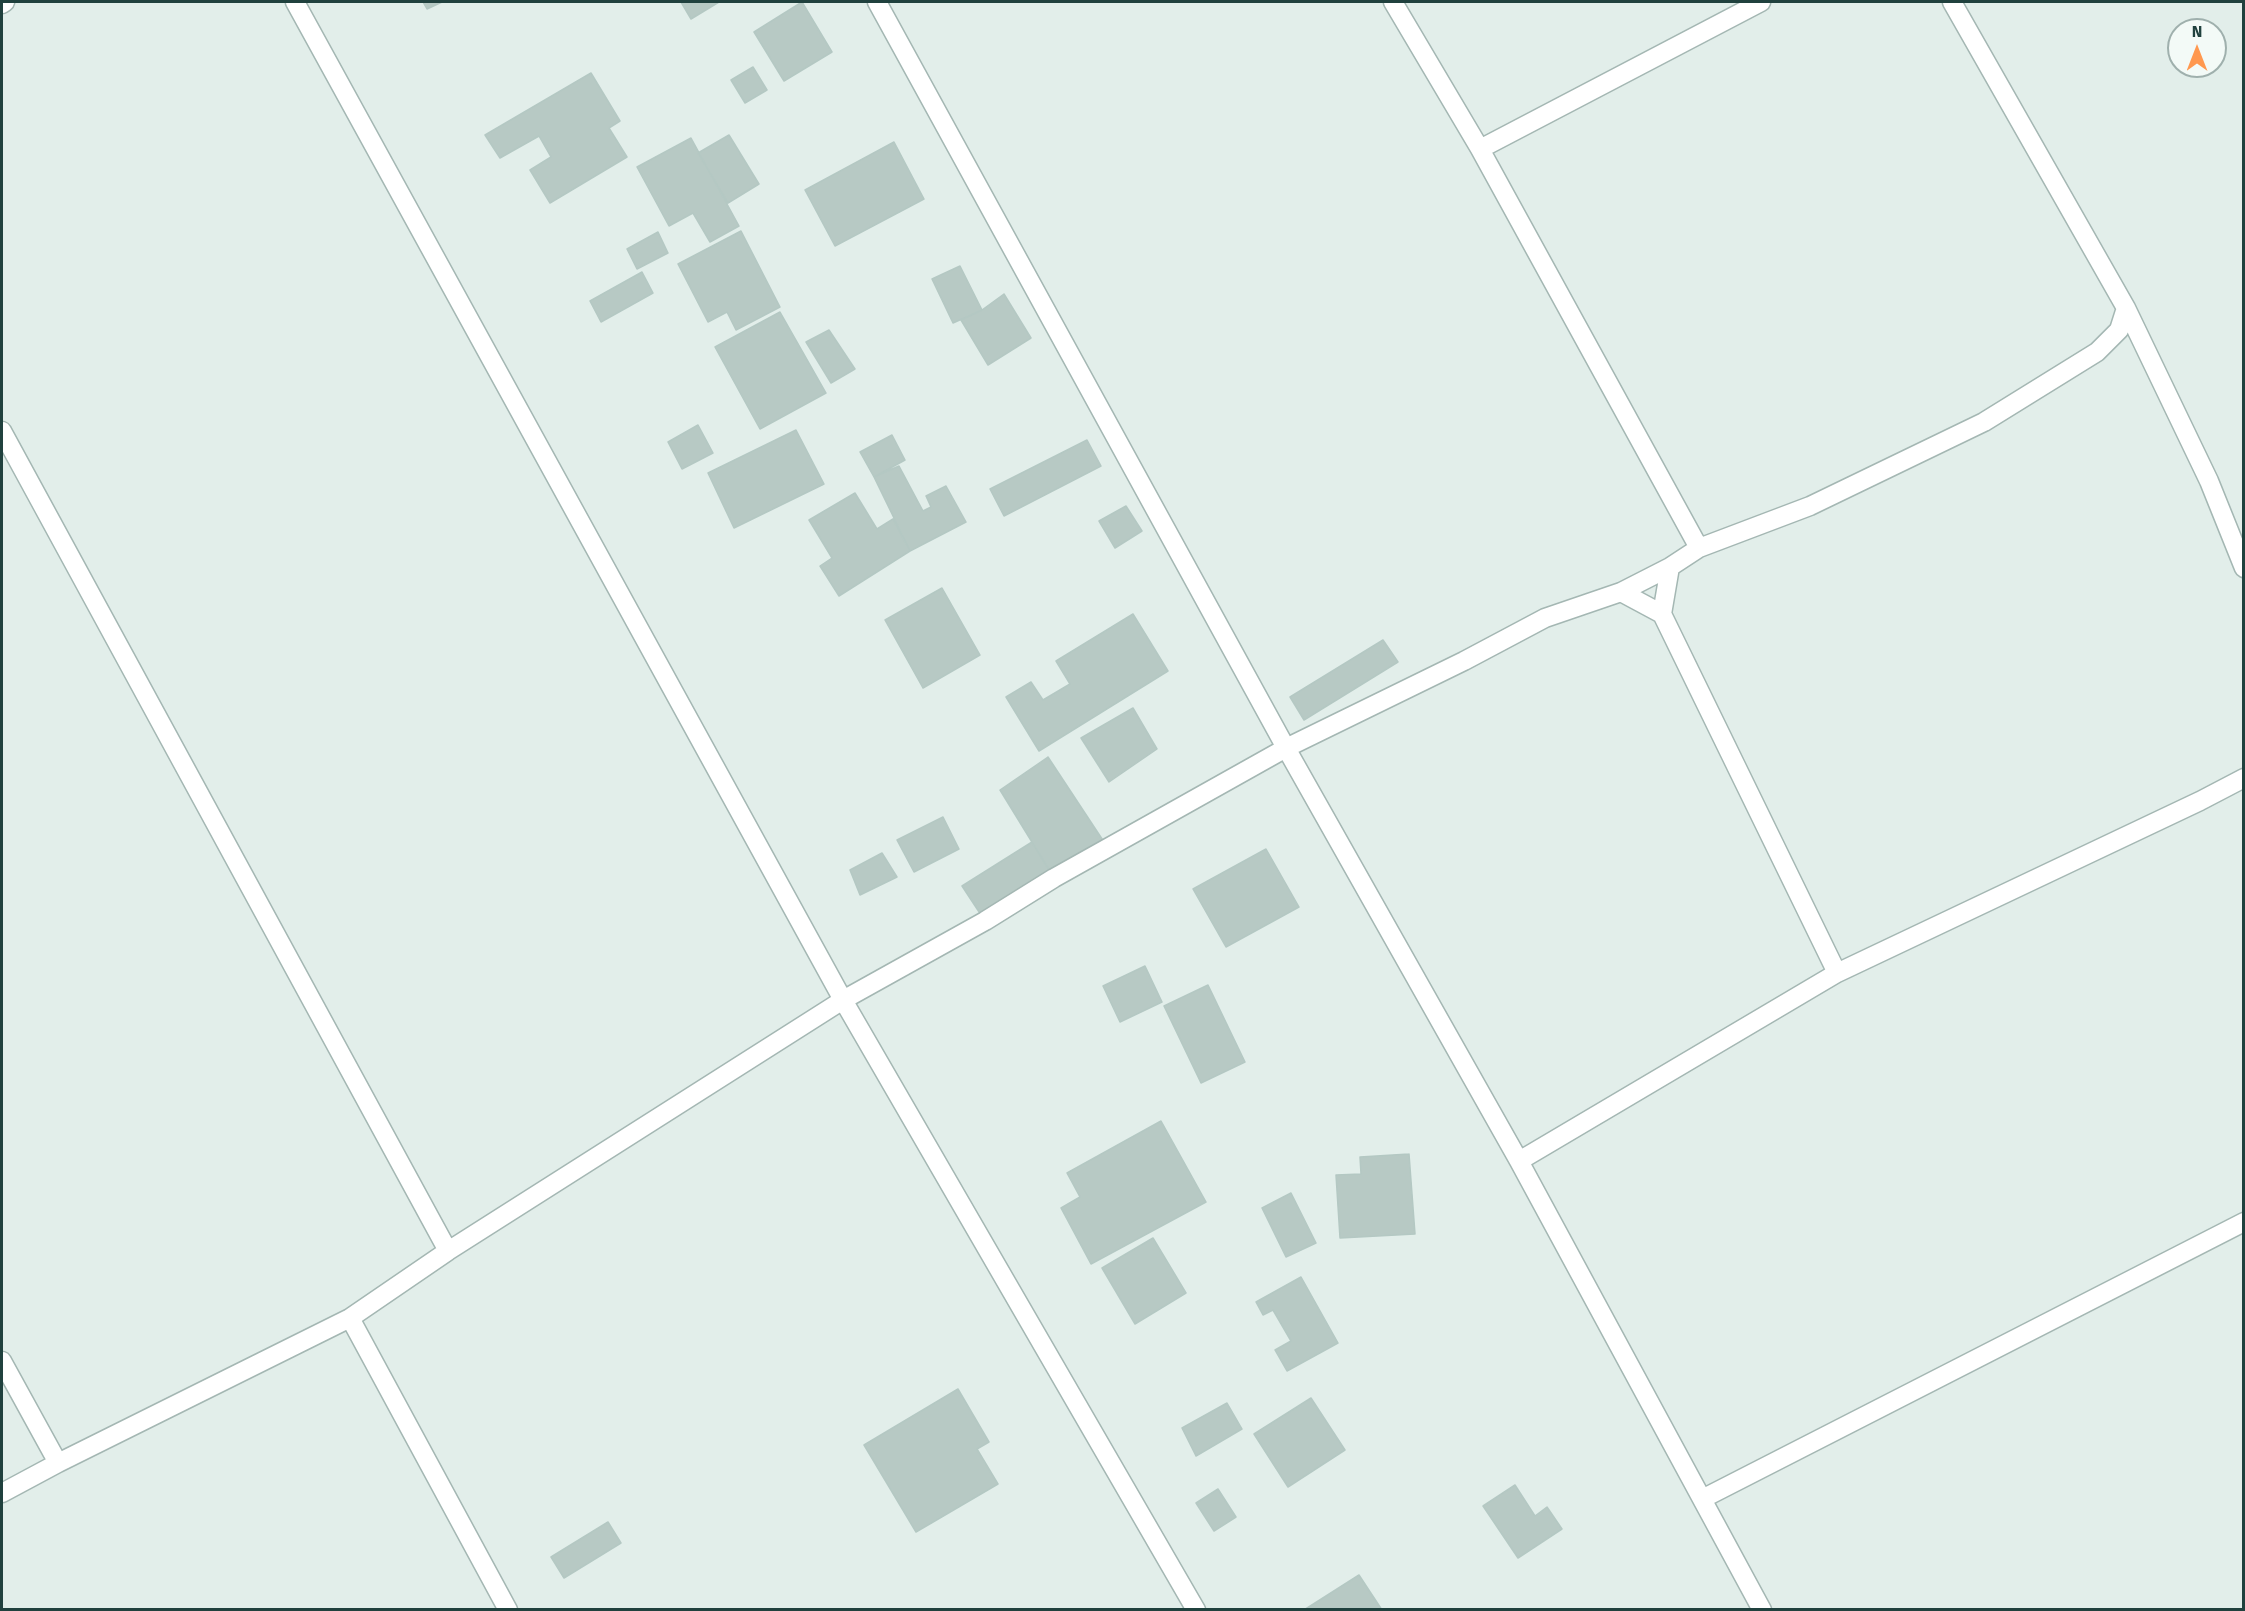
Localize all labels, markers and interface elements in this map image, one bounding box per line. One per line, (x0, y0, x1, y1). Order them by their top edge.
north arrow (2167, 18, 2227, 78)
text: N (2192, 22, 2202, 41)

